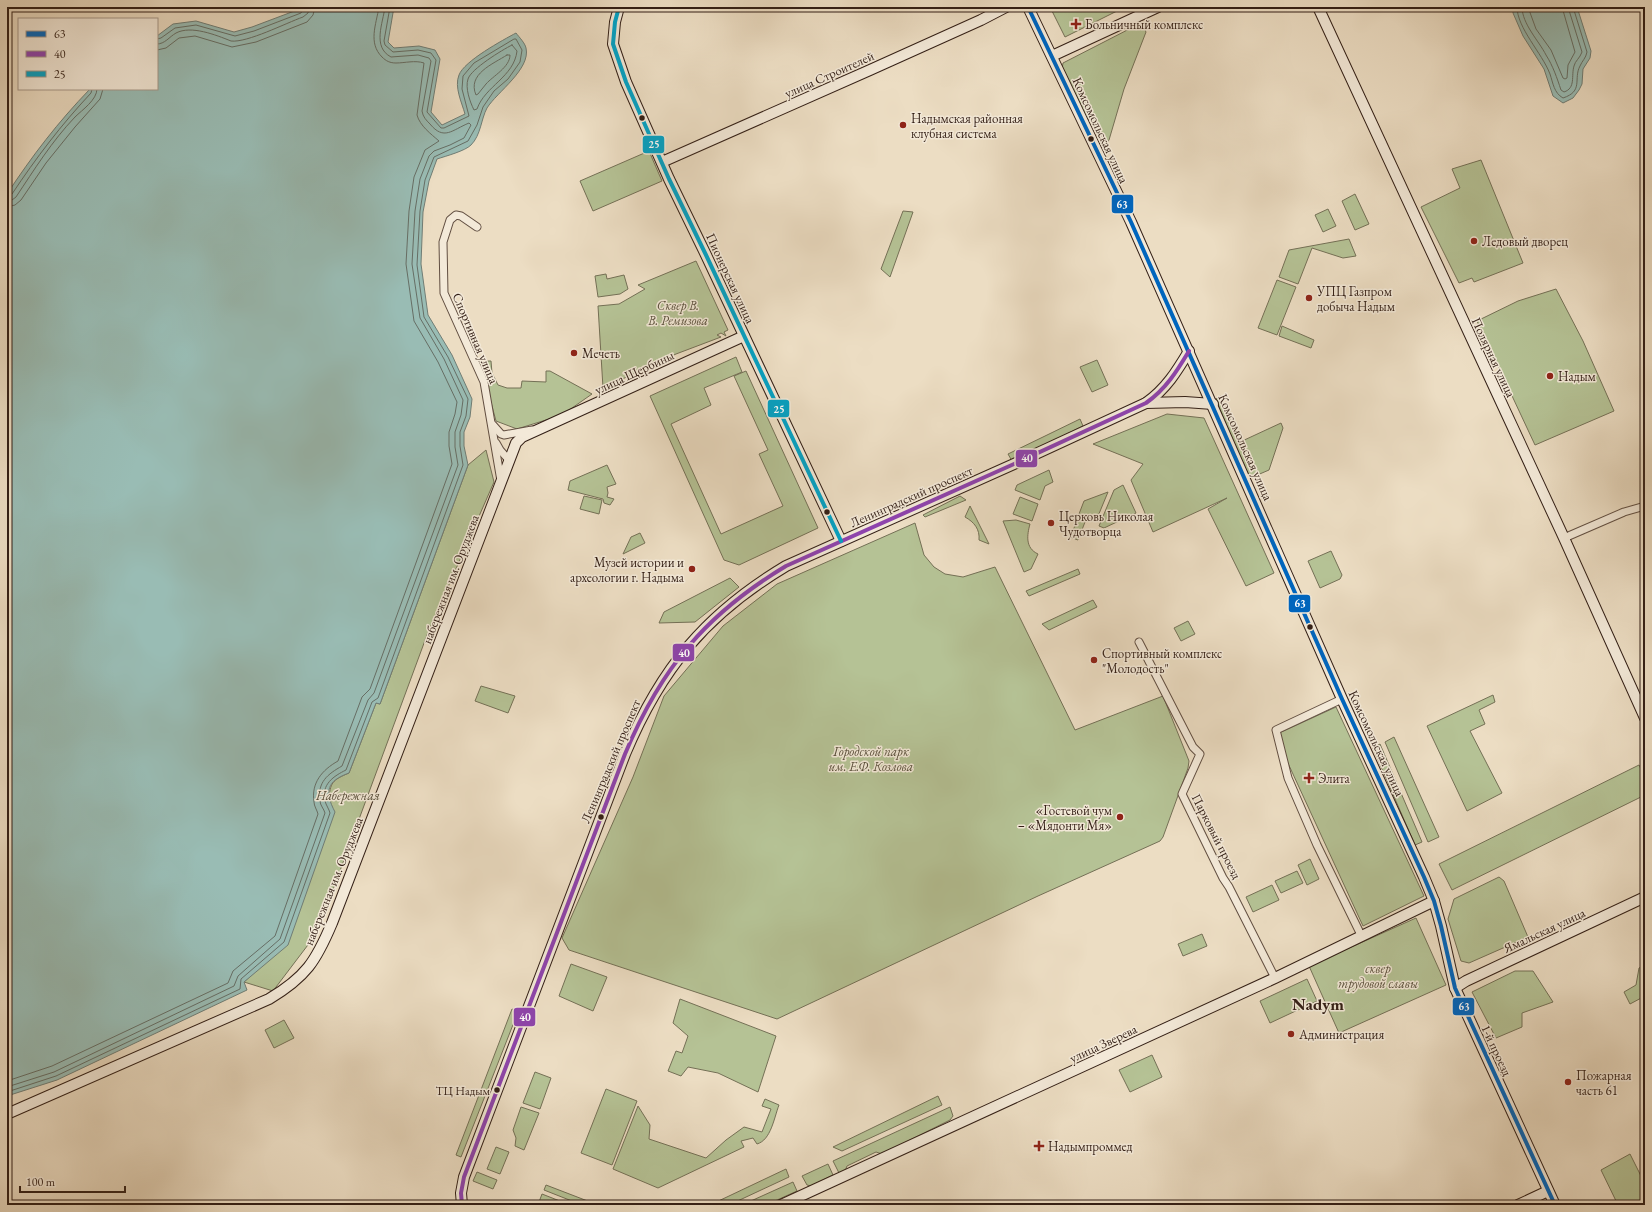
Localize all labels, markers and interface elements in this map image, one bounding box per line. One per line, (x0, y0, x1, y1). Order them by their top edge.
place label: Больничный комплекс (1085, 16, 1203, 33)
legend (18, 18, 158, 90)
marker: Больничный комплекс (1070, 18, 1082, 30)
text: 63 (54, 26, 66, 42)
text: 40 (54, 46, 66, 62)
street label: улица Строителей (782, 47, 877, 102)
text: 25 (54, 66, 66, 82)
street label: Комсомольская улица (1069, 75, 1133, 187)
place label: Надымская районная клубная система (911, 110, 1023, 142)
unlabelled marker (637, 113, 647, 123)
marker: Надымская районная клубная система (898, 120, 908, 130)
unlabelled marker (1086, 134, 1096, 144)
line badge: 25 (642, 135, 665, 154)
text: 25 (648, 137, 660, 151)
line badge: 63 (1111, 194, 1134, 214)
text: 63 (1116, 197, 1128, 211)
street label: Пионерская улица (702, 230, 759, 327)
place label: Ледовый дворец (1482, 233, 1568, 250)
marker: Ледовый дворец (1469, 236, 1479, 246)
place label: УПЦ Газпром добыча Надым (1316, 283, 1395, 315)
street label: Спортивная улица (449, 290, 503, 387)
marker: УПЦ Газпром добыча Надым (1304, 293, 1314, 303)
park label: Сквер В. В. Ремизова (647, 297, 708, 329)
street label: Полярная улица (1468, 314, 1520, 401)
place label: Мечеть (582, 345, 620, 362)
street label: улица Щербины (592, 347, 677, 398)
marker: Мечеть (569, 348, 579, 358)
place label: Надым (1558, 368, 1596, 385)
marker: Надым (1545, 371, 1555, 381)
street label: Комсомольская улица (1214, 391, 1277, 504)
line badge: 25 (767, 399, 790, 418)
text: 25 (773, 402, 785, 416)
line badge: 40 (1015, 449, 1038, 468)
text: 40 (1021, 451, 1033, 465)
street label: Ленинградский проспект (847, 461, 976, 531)
unlabelled marker (822, 507, 832, 517)
place label: Церковь Николая Чудотворца (1059, 508, 1154, 540)
street label: набережная им. Оруджева (418, 511, 483, 646)
marker: Церковь Николая Чудотворца (1046, 518, 1056, 528)
place label: Музей истории и археологии г. Надыма (570, 554, 685, 586)
marker: Музей истории и археологии г. Надыма (687, 564, 697, 574)
line badge: 63 (1288, 594, 1311, 613)
text: 63 (1294, 596, 1306, 610)
unlabelled marker (1305, 622, 1315, 632)
line badge: 40 (672, 643, 695, 662)
place label: Спортивный комплекс "Молодость" (1102, 645, 1222, 677)
text: 40 (678, 646, 690, 660)
marker: Спортивный комплекс "Молодость" (1089, 655, 1099, 665)
street label: Комсомольская улица (1345, 688, 1409, 800)
street label: Ленинградский проспект (577, 696, 644, 826)
park label: Городской парк им. Е.Ф. Козлова (829, 743, 913, 775)
place label: Элита (1318, 770, 1351, 787)
marker: Элита (1303, 772, 1315, 784)
park label: Набережная (315, 787, 380, 804)
street label: Парковый проезд (1188, 791, 1245, 882)
place label: «Гостевой чум – «Мядонти Мя» (1018, 802, 1112, 834)
unlabelled marker (596, 812, 606, 822)
marker: «Гостевой чум – «Мядонти Мя» (1115, 812, 1125, 822)
street label: набережная им. Оруджева (300, 814, 367, 948)
street label: Ямальская улица (1500, 904, 1589, 957)
park label: сквер трудовой славы (1338, 960, 1418, 992)
district label: Nadym (1292, 993, 1344, 1015)
line badge: 63 (1452, 997, 1475, 1016)
text: 63 (1458, 999, 1470, 1013)
line badge: 40 (513, 1007, 536, 1027)
text: 40 (519, 1010, 531, 1024)
street label: улица Зверева (1067, 1020, 1140, 1067)
street label: 1-й проезд (1477, 1022, 1516, 1079)
place label: Администрация (1298, 1026, 1384, 1043)
marker: Администрация (1286, 1029, 1296, 1039)
place label: Пожарная часть 61 (1576, 1067, 1632, 1099)
marker: Пожарная часть 61 (1563, 1077, 1573, 1087)
place label: ТЦ Надым (435, 1083, 490, 1099)
marker: ТЦ Надым (492, 1085, 502, 1095)
place label: Надымпроммед (1048, 1138, 1133, 1155)
marker: Надымпроммед (1033, 1140, 1045, 1152)
scale bar (20, 1168, 125, 1194)
text: 100 m (26, 1174, 56, 1190)

